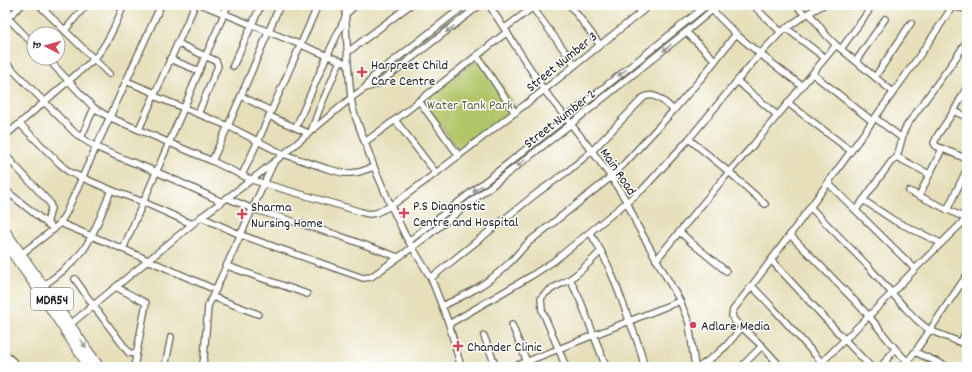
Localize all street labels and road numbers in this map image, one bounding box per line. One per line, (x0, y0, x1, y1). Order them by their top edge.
street label: Street Number 3 (522, 28, 602, 98)
street label: Street Number 2 (520, 85, 600, 154)
street label: Main Road (594, 144, 641, 200)
road number: MDR54 (31, 288, 73, 310)

